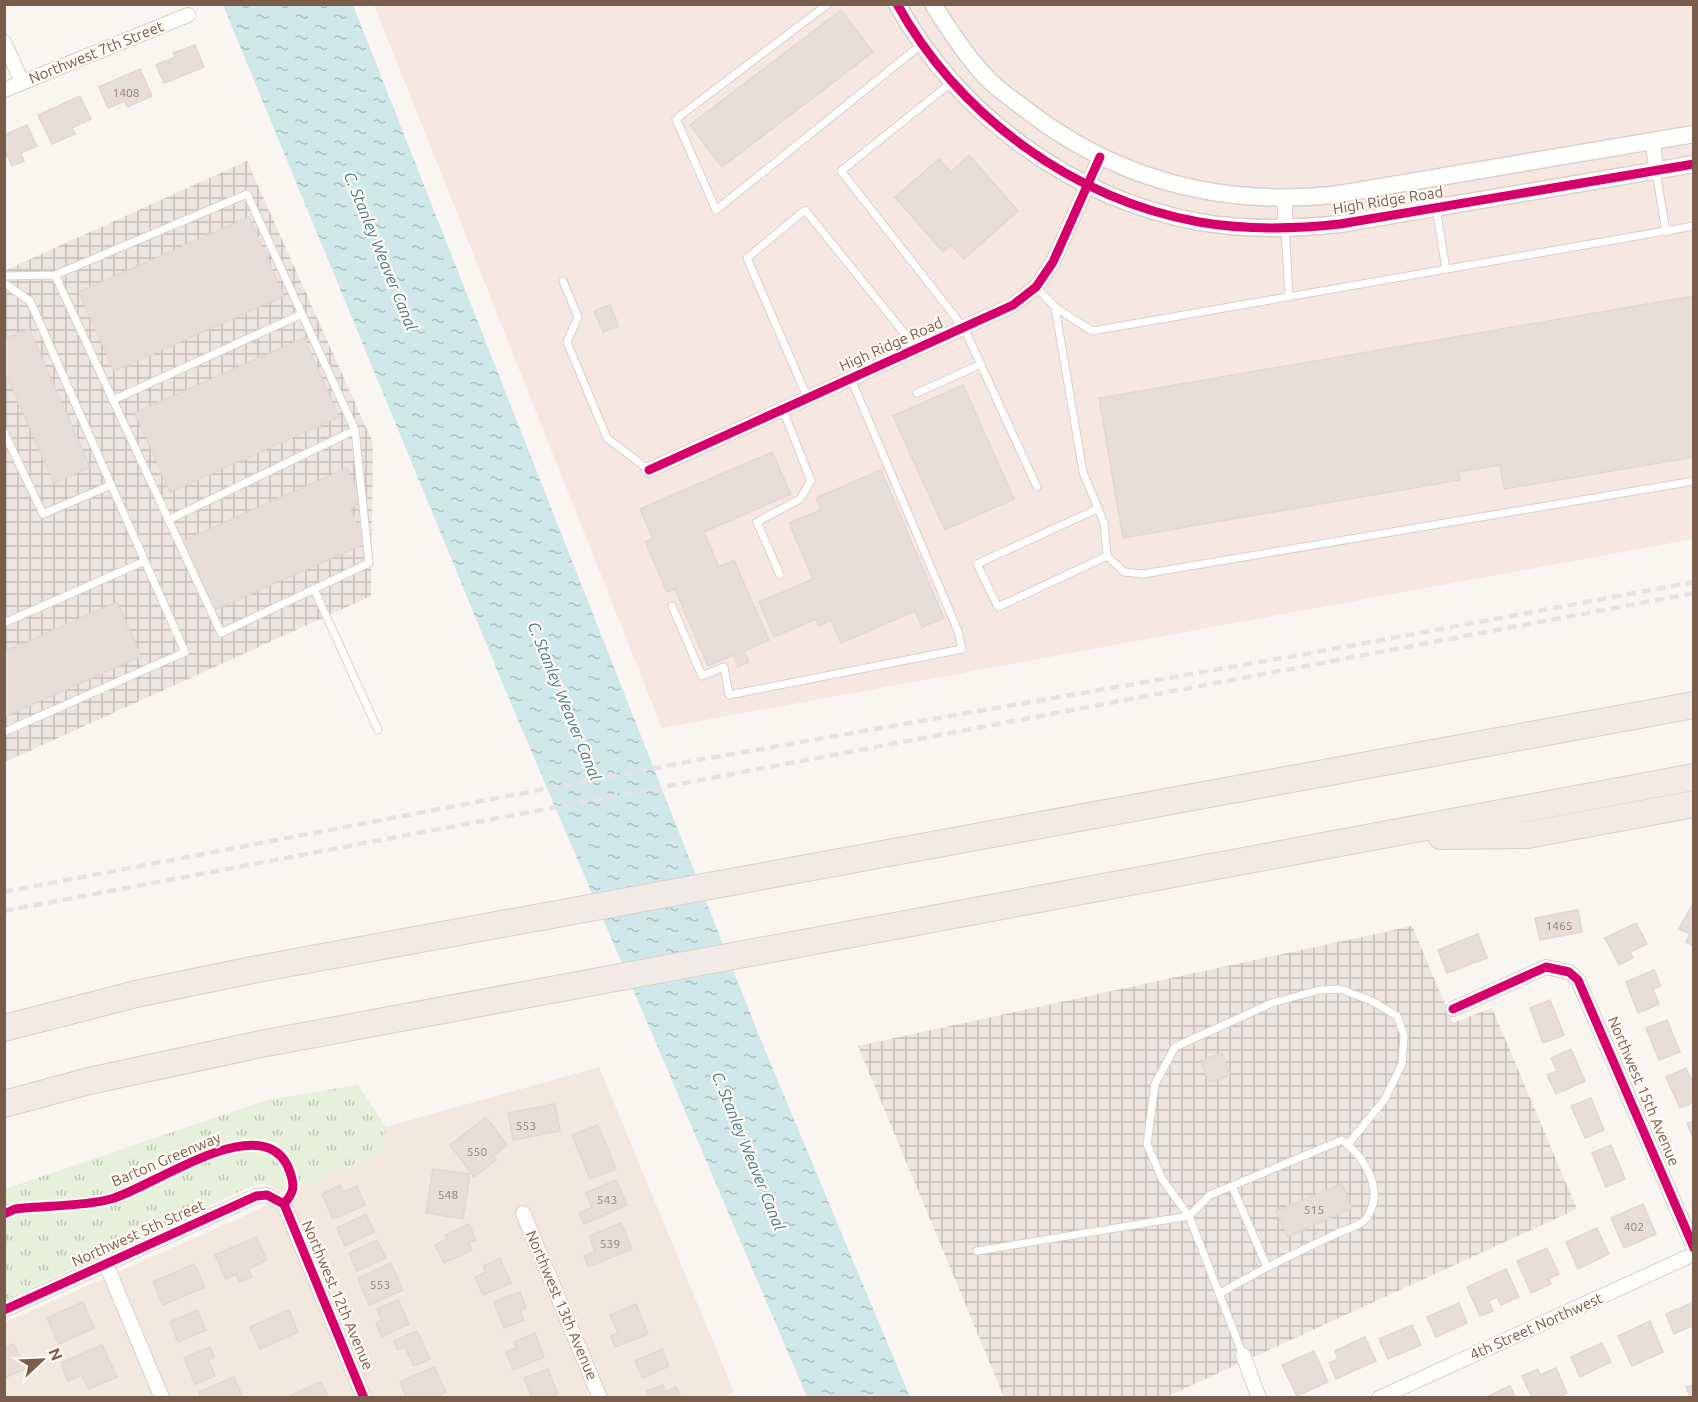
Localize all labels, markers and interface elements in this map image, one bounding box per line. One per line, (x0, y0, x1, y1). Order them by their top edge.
street label: Northwest 7th Street (26, 17, 166, 87)
house number: 1408 (112, 86, 140, 99)
water label: C. Stanley Weaver Canal (341, 169, 421, 334)
street label: High Ridge Road (1332, 183, 1444, 217)
street label: High Ridge Road (837, 314, 945, 374)
water label: C. Stanley Weaver Canal (525, 619, 605, 784)
house number: 1465 (1545, 919, 1573, 932)
street label: Northwest 15th Avenue (1605, 1014, 1683, 1168)
water label: C. Stanley Weaver Canal (709, 1069, 789, 1234)
house number: 553 (516, 1119, 536, 1132)
street label: Barton Greenway (109, 1128, 223, 1190)
house number: 550 (467, 1145, 487, 1158)
house number: 548 (438, 1188, 458, 1201)
house number: 543 (597, 1193, 617, 1206)
street label: Northwest 5th Street (69, 1196, 207, 1270)
house number: 515 (1304, 1203, 1324, 1216)
street label: Northwest 12th Avenue (299, 1218, 377, 1372)
house number: 402 (1624, 1220, 1644, 1233)
street label: Northwest 13th Avenue (523, 1228, 601, 1382)
house number: 539 (600, 1237, 620, 1250)
house number: 553 (370, 1278, 390, 1291)
street label: 4th Street Northwest (1467, 1289, 1605, 1363)
north arrow (12, 1330, 72, 1390)
text: N (45, 1345, 66, 1363)

